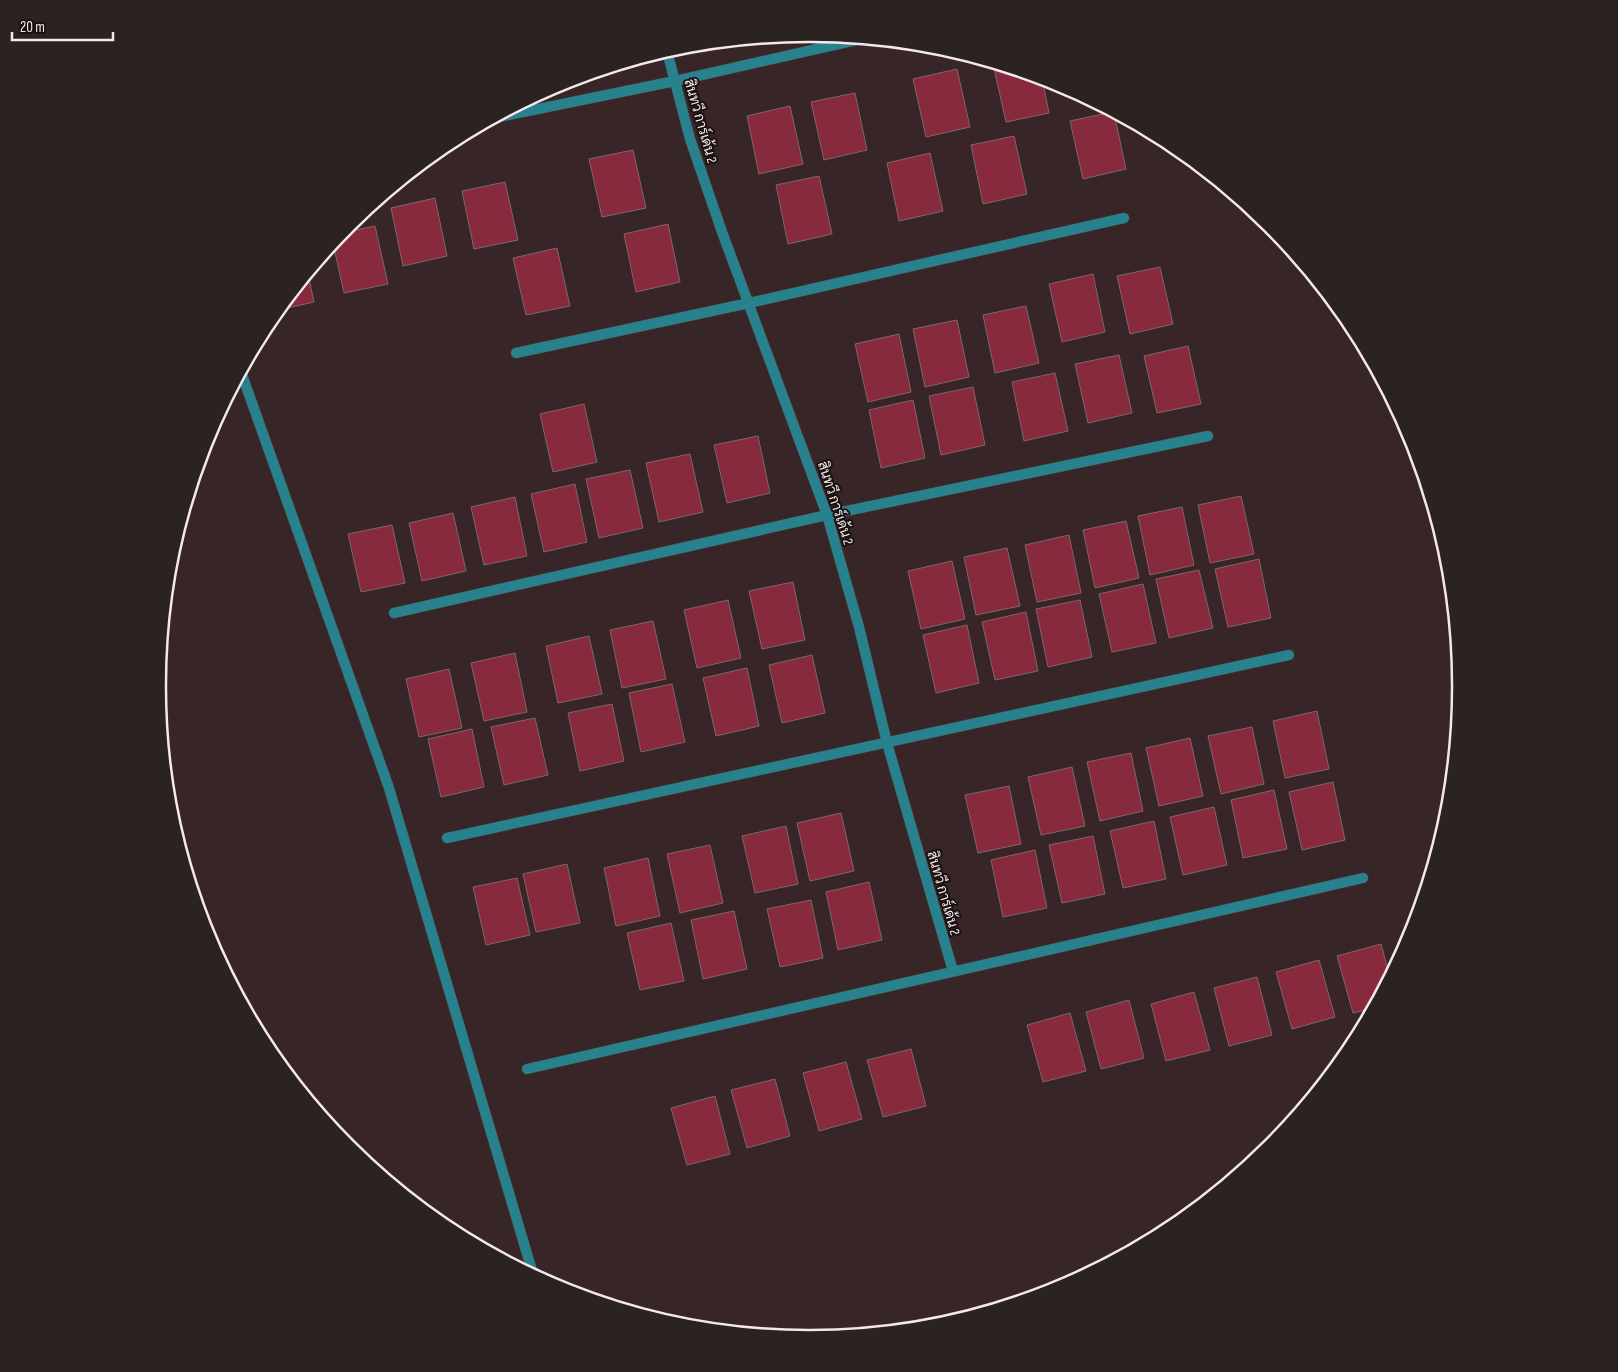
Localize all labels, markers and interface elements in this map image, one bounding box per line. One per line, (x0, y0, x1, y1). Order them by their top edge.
scale bar (12, 10, 114, 42)
text: 20 m (20, 18, 45, 37)
street label: สินทวี การ์เด้น 2 (680, 77, 722, 165)
street label: สินทวี การ์เด้น 2 (814, 459, 858, 547)
street label: สินทวี การ์เด้น 2 (923, 849, 965, 937)

